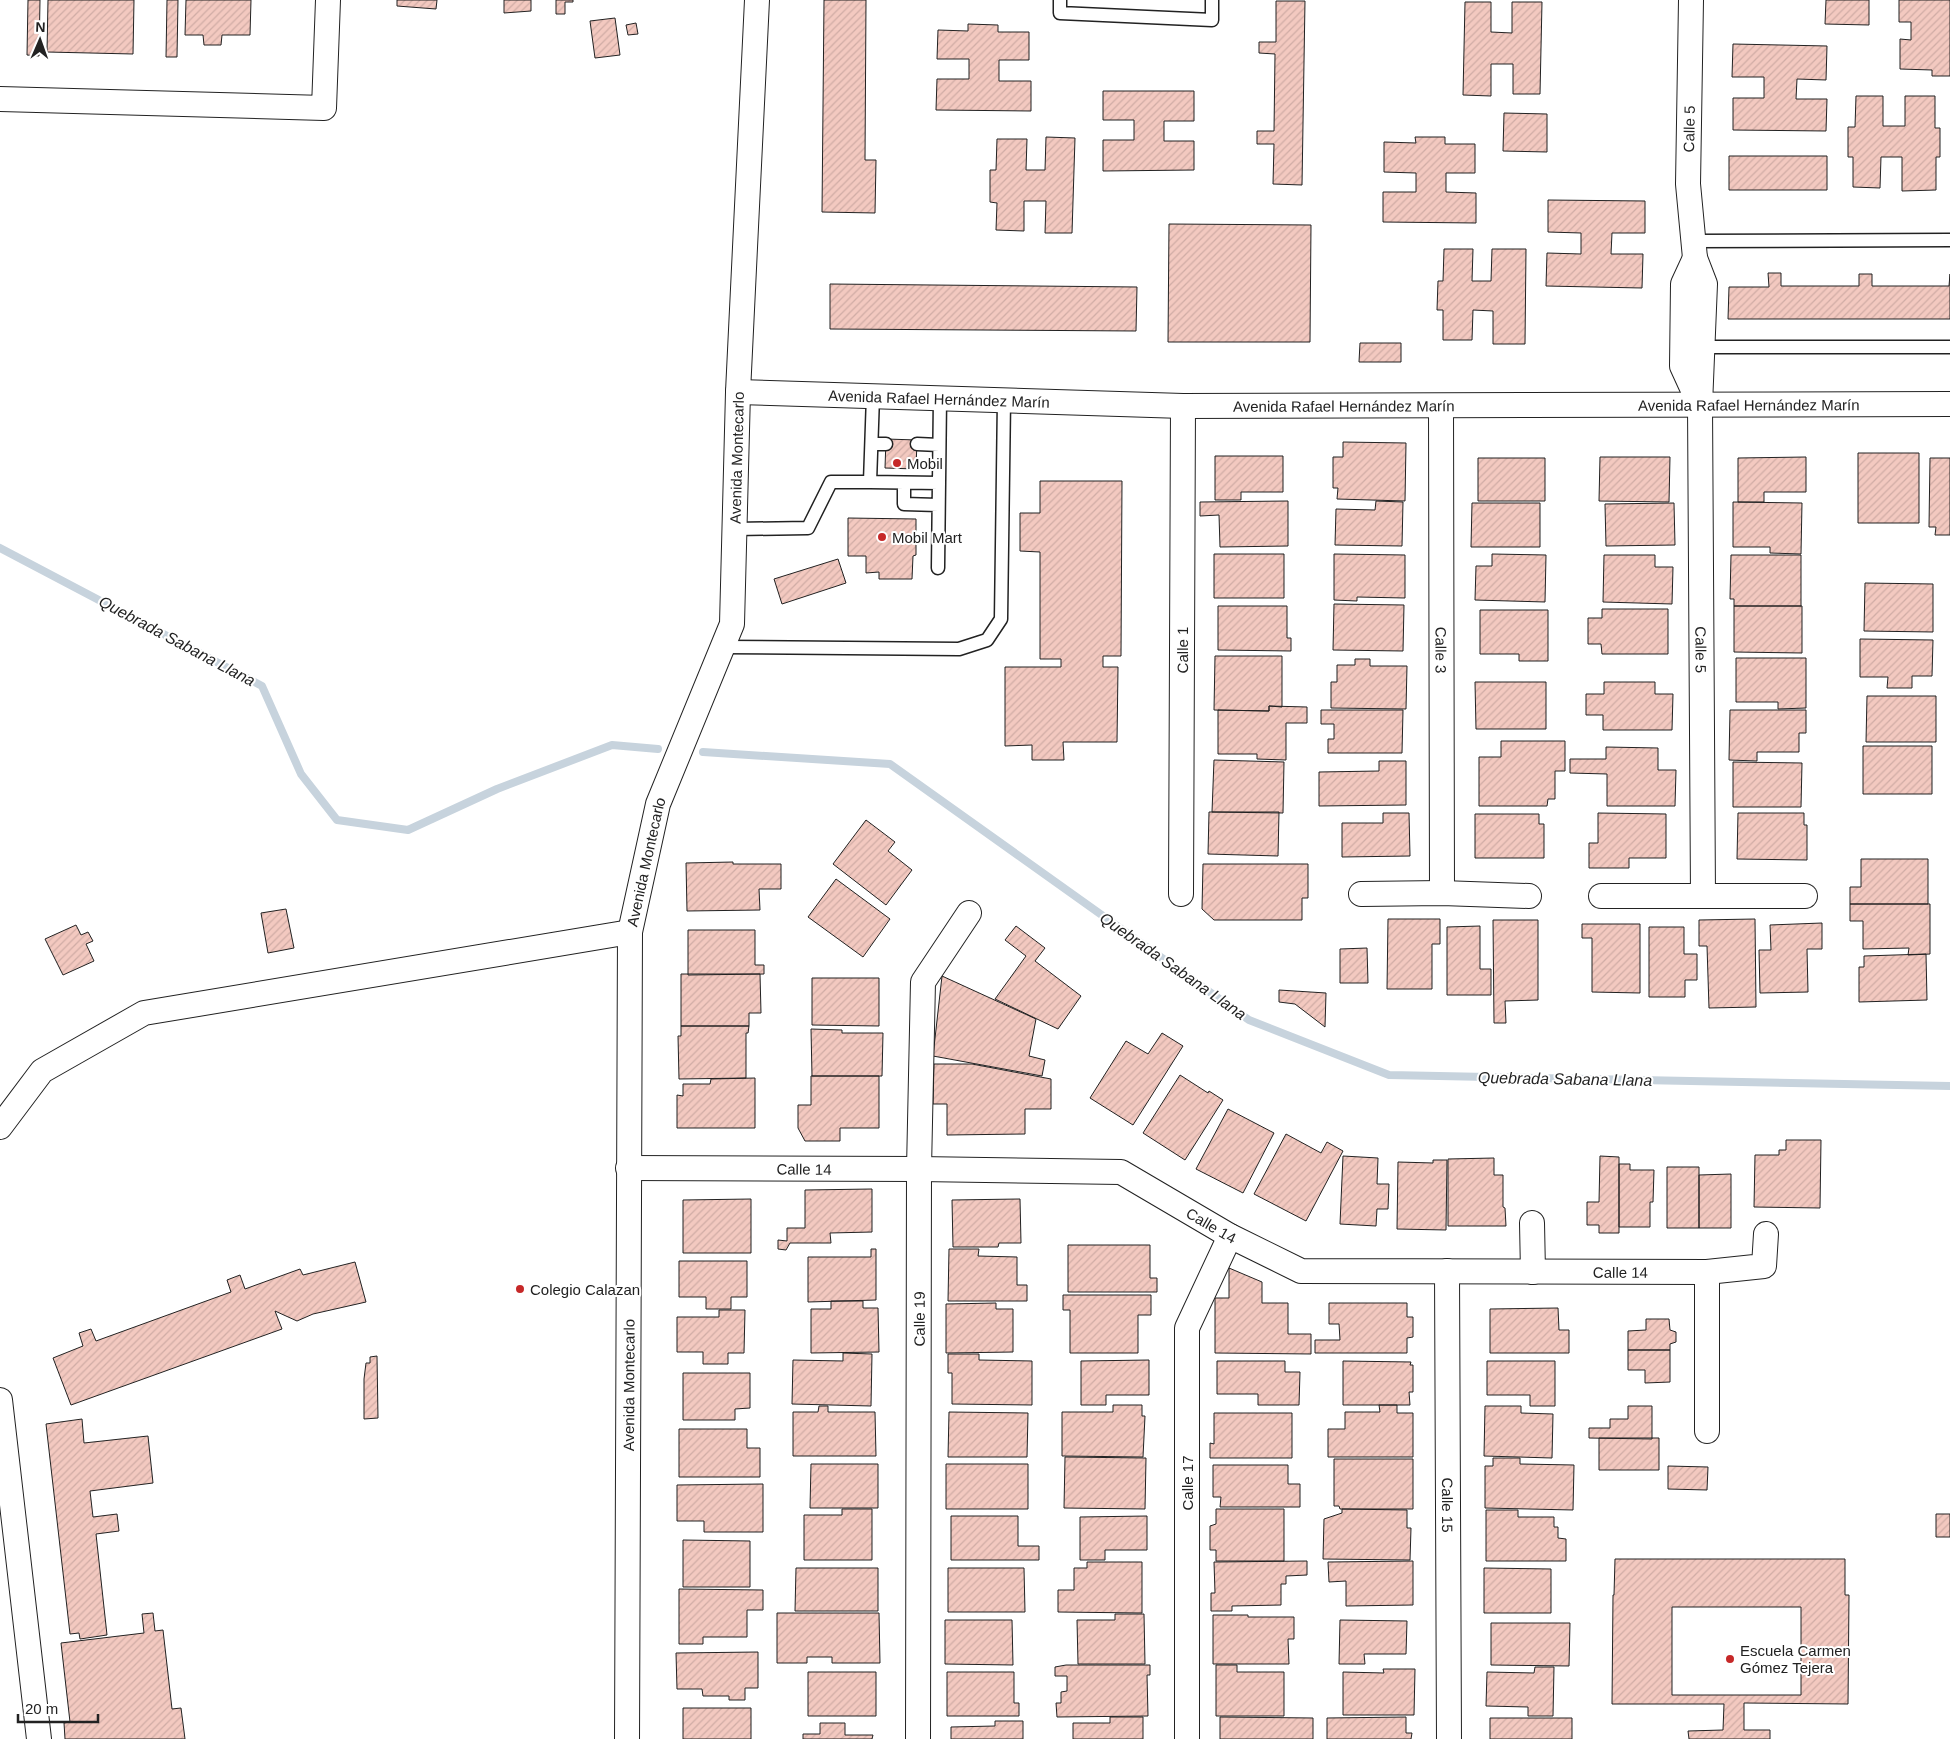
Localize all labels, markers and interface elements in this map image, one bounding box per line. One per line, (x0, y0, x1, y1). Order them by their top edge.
north arrow (15, 15, 65, 65)
text: N (35, 19, 46, 35)
street label: Calle 5 (1680, 106, 1698, 152)
street label: Avenida Rafael Hernández Marín (828, 386, 1050, 410)
street label: Avenida Montecarlo (726, 391, 747, 524)
street label: Avenida Rafael Hernández Marín (1638, 396, 1860, 413)
street label: Avenida Rafael Hernández Marín (1233, 397, 1455, 414)
place label: Mobil (907, 455, 943, 472)
marker: Mobil (891, 457, 903, 469)
place label: Mobil Mart (892, 529, 963, 546)
marker: Mobil Mart (876, 531, 888, 543)
water label: Quebrada Sabana Llana (96, 593, 258, 689)
street label: Calle 5 (1693, 626, 1710, 673)
street label: Calle 1 (1173, 627, 1191, 673)
street label: Calle 3 (1433, 627, 1450, 673)
street label: Avenida Montecarlo (623, 794, 669, 928)
water label: Quebrada Sabana Llana (1097, 909, 1249, 1023)
water label: Quebrada Sabana Llana (1478, 1069, 1652, 1089)
street label: Calle 14 (776, 1160, 832, 1177)
street label: Calle 14 (1183, 1204, 1239, 1246)
street label: Calle 14 (1593, 1263, 1648, 1280)
place label: Colegio Calazan (530, 1281, 640, 1298)
marker: Colegio Calazan (514, 1283, 526, 1295)
street label: Calle 19 (910, 1291, 927, 1347)
street label: Avenida Montecarlo (620, 1319, 637, 1451)
street label: Calle 17 (1179, 1455, 1196, 1511)
street label: Calle 15 (1439, 1477, 1457, 1533)
place label: Escuela Carmen Gómez Tejera (1740, 1642, 1851, 1676)
marker: Escuela Carmen Gómez Tejera (1724, 1653, 1736, 1665)
scale bar (18, 1692, 98, 1724)
text: 20 m (25, 1700, 58, 1717)

